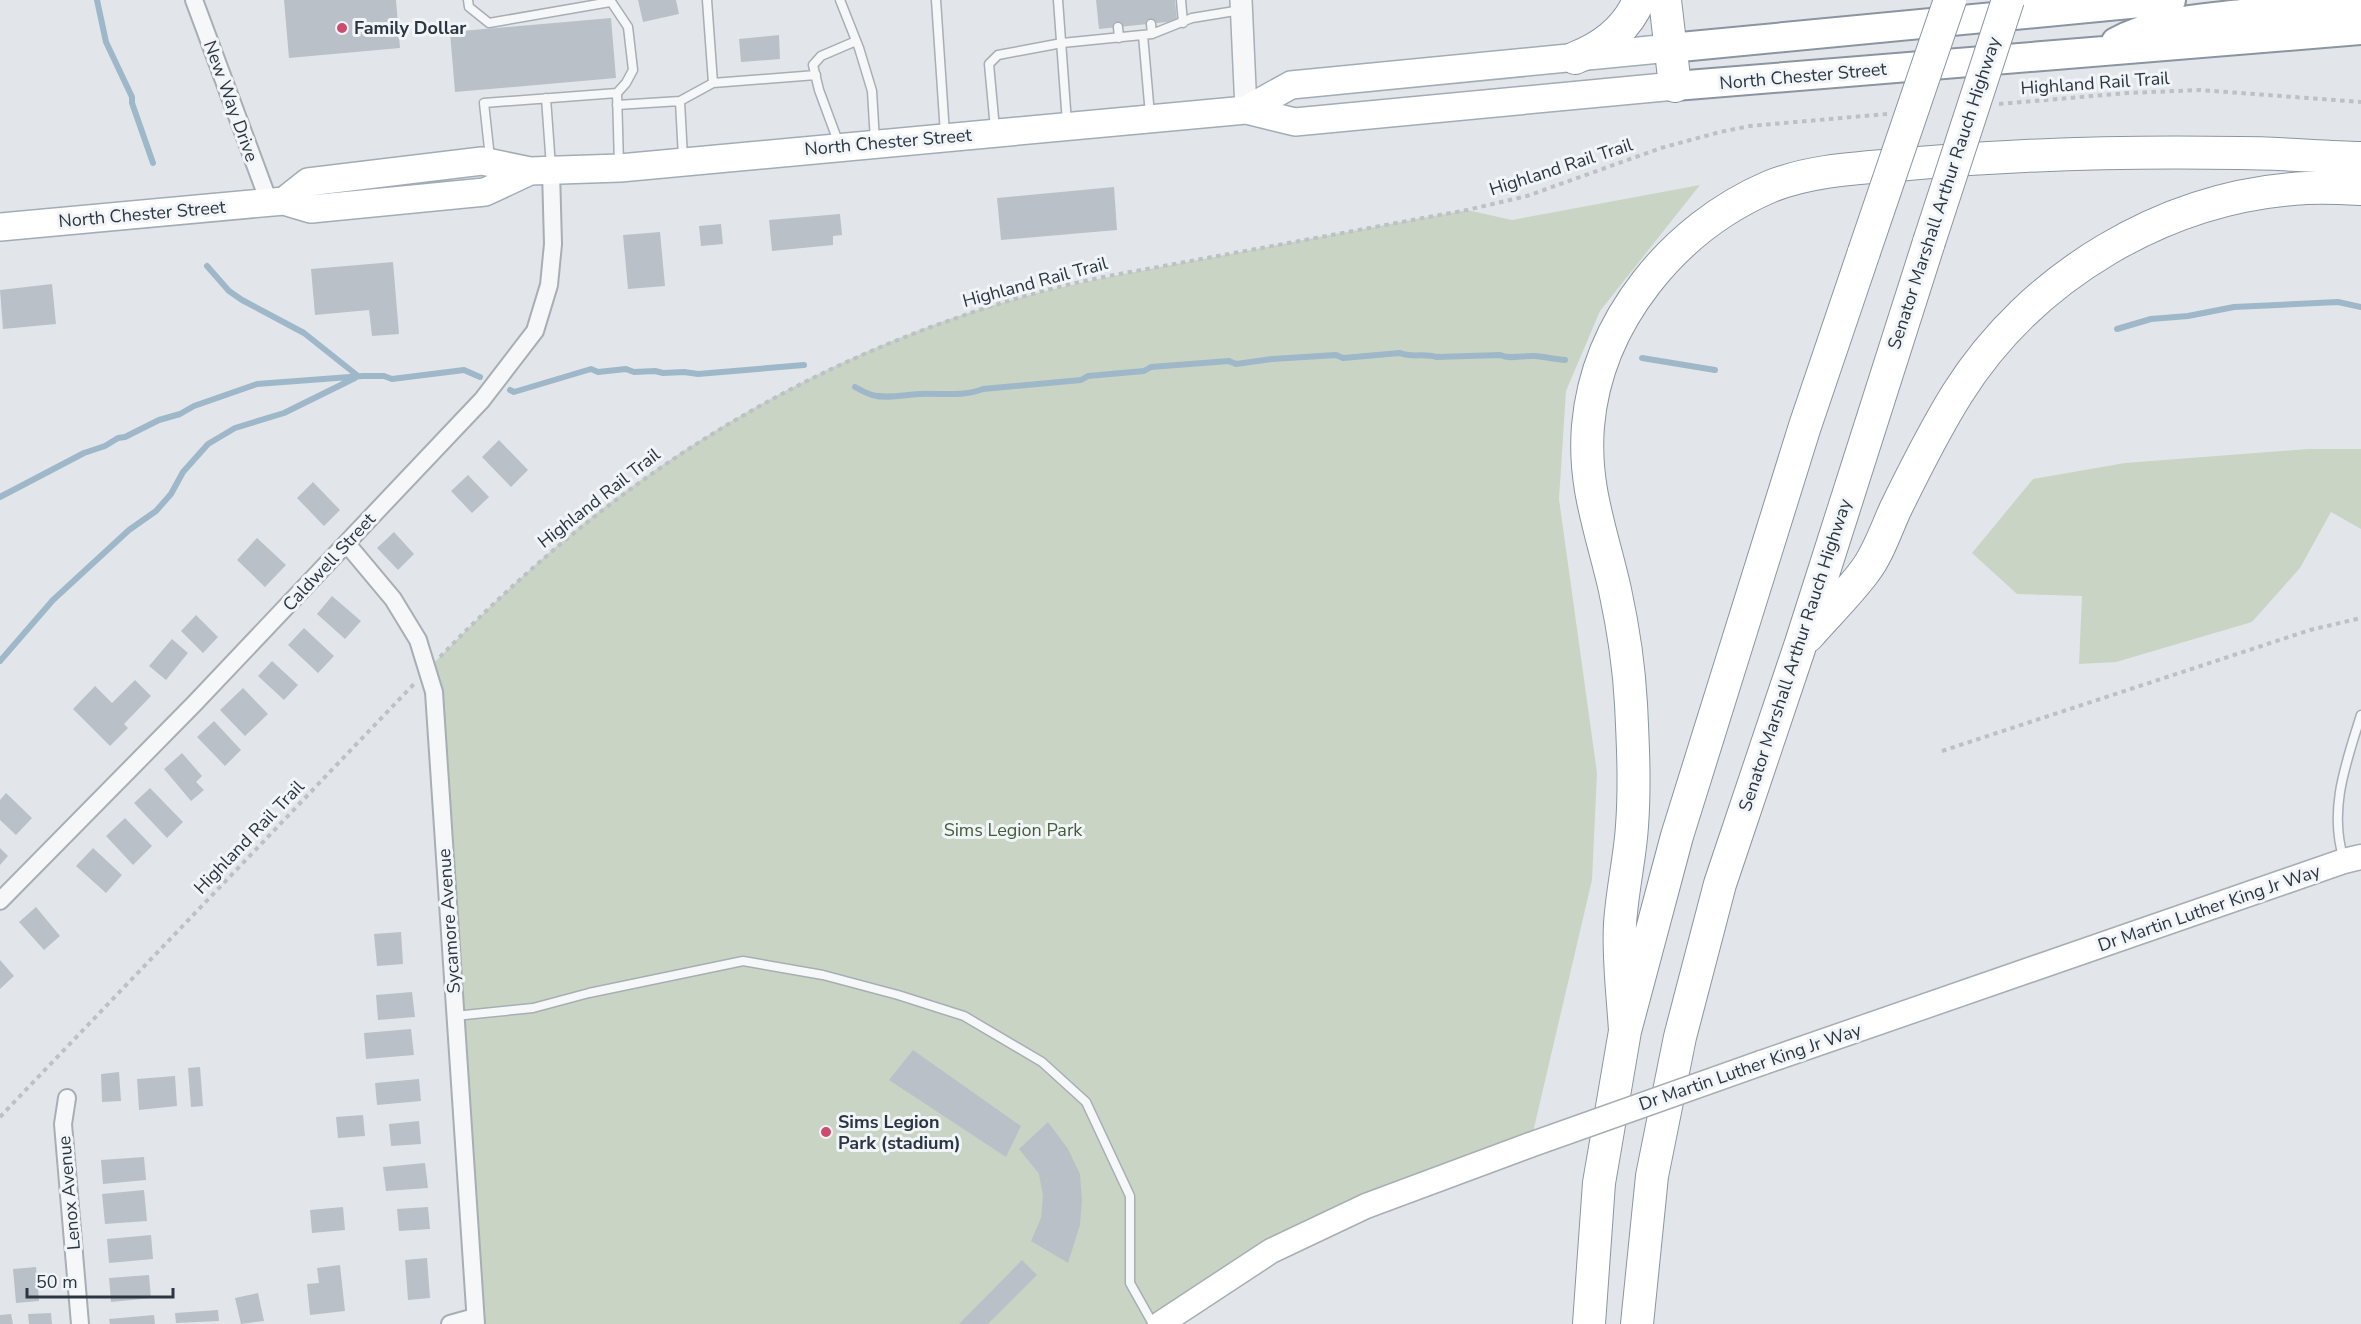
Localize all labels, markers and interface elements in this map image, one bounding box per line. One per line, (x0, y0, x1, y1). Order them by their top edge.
place label: Family Dollar (354, 16, 466, 40)
marker: Family Dollar (335, 21, 349, 35)
street label: Senator Marshall Arthur Rauch Highway (1882, 33, 2006, 352)
street label: New Way Drive (198, 37, 264, 165)
street label: North Chester Street (1718, 57, 1888, 95)
street label: Highland Rail Trail (2020, 66, 2171, 100)
street label: North Chester Street (803, 123, 973, 161)
street label: Highland Rail Trail (1486, 132, 1636, 201)
street label: North Chester Street (57, 195, 227, 233)
street label: Highland Rail Trail (960, 251, 1111, 313)
street label: Highland Rail Trail (533, 442, 666, 553)
street label: Senator Marshall Arthur Rauch Highway (1733, 495, 1857, 814)
street label: Caldwell Street (277, 507, 381, 616)
street label: Highland Rail Trail (188, 774, 310, 899)
park label: Sims Legion Park (944, 818, 1083, 842)
street label: Sycamore Avenue (432, 848, 466, 994)
street label: Dr Martin Luther King Jr Way (2095, 858, 2324, 957)
street label: Dr Martin Luther King Jr Way (1636, 1017, 1865, 1116)
place label: Sims Legion Park (stadium) (838, 1110, 961, 1155)
marker: Sims Legion Park (stadium) (819, 1125, 833, 1139)
street label: Lenox Avenue (52, 1135, 86, 1251)
scale bar (27, 1261, 172, 1299)
text: 50 m (36, 1270, 78, 1294)

